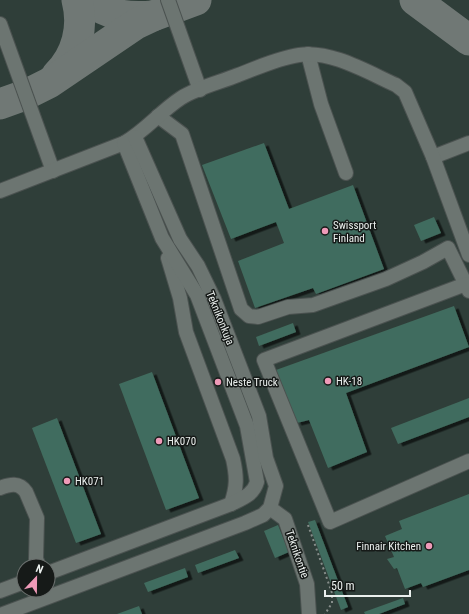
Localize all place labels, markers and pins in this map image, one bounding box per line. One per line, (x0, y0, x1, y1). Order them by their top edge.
place label: Swissport Finland (333, 219, 376, 245)
marker: Swissport Finland (320, 226, 330, 236)
place label: HK-18 (336, 375, 362, 388)
place label: Neste Truck (226, 376, 278, 389)
marker: HK-18 (323, 376, 333, 386)
marker: Neste Truck (213, 377, 223, 387)
place label: HK070 (167, 435, 196, 448)
marker: HK070 (154, 436, 164, 446)
place label: HK071 (75, 475, 104, 488)
marker: HK071 (62, 476, 72, 486)
place label: Finnair Kitchen (356, 540, 421, 553)
marker: Finnair Kitchen (424, 541, 434, 551)

